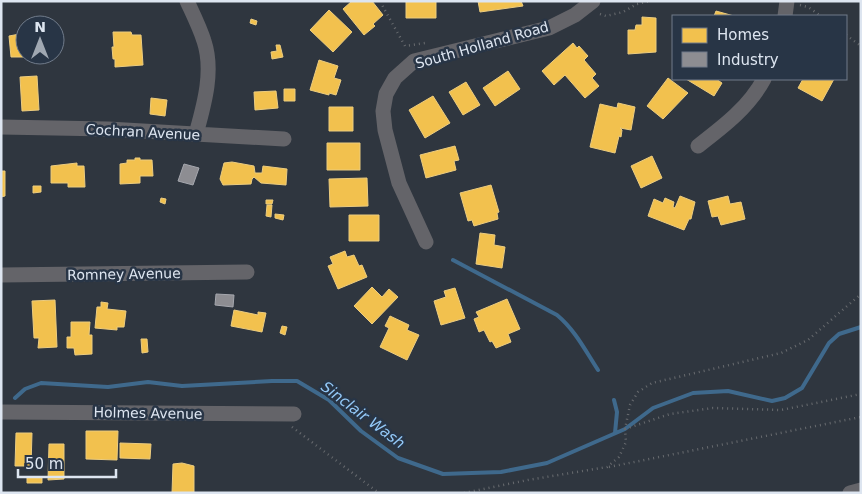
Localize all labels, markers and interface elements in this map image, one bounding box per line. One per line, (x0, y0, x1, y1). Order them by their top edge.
north arrow (15, 15, 65, 65)
legend (672, 15, 847, 80)
street label: South Holland Road (413, 18, 551, 72)
text: N (34, 19, 46, 35)
text: Homes (717, 26, 769, 44)
text: Industry (717, 51, 779, 69)
street label: Cochran Avenue (85, 121, 201, 143)
street label: Romney Avenue (67, 265, 181, 283)
water label: Sinclair Wash (317, 378, 409, 452)
street label: Holmes Avenue (93, 404, 203, 422)
scale bar (18, 446, 115, 478)
text: 50 m (25, 455, 63, 473)

